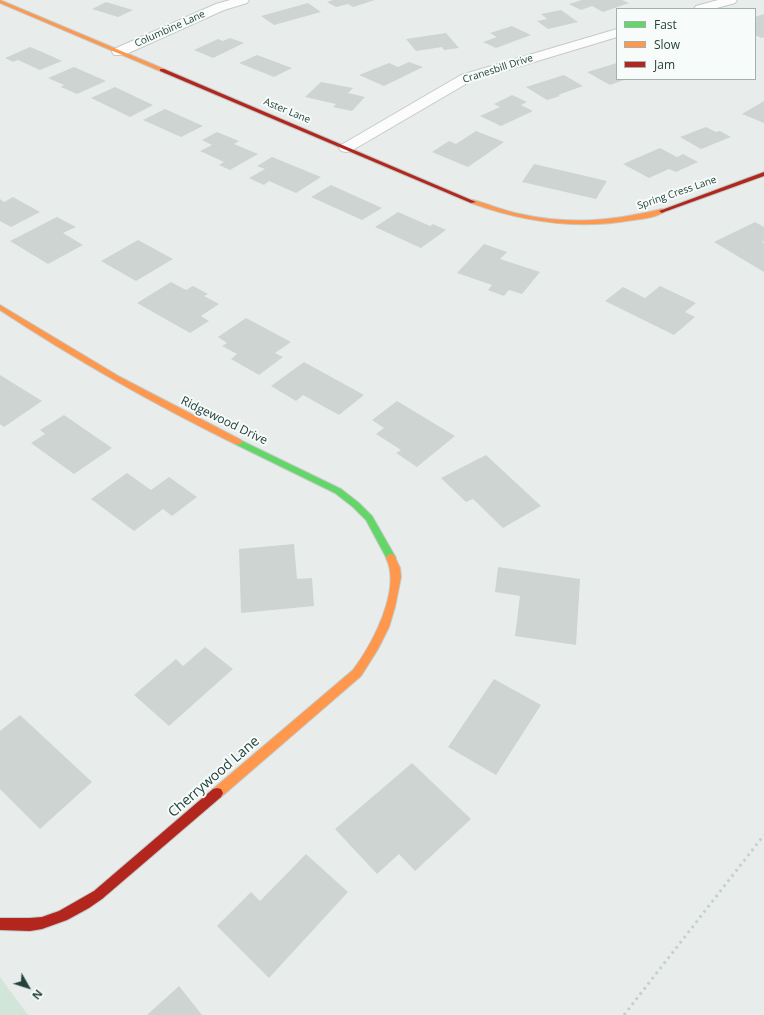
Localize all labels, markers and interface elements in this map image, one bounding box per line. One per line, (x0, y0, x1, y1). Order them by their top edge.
street label: Columbine Lane (133, 8, 207, 50)
legend (616, 8, 756, 80)
text: Fast (654, 16, 677, 33)
text: Slow (654, 36, 680, 53)
street label: Cranesbill Drive (461, 52, 535, 86)
text: Jam (654, 56, 675, 73)
street label: Aster Lane (262, 96, 312, 126)
street label: Spring Cress Lane (636, 174, 718, 212)
street label: Ridgewood Drive (178, 394, 270, 448)
street label: Cherrywood Lane (165, 733, 263, 821)
north arrow (8, 967, 48, 1007)
text: N (29, 987, 46, 1003)

